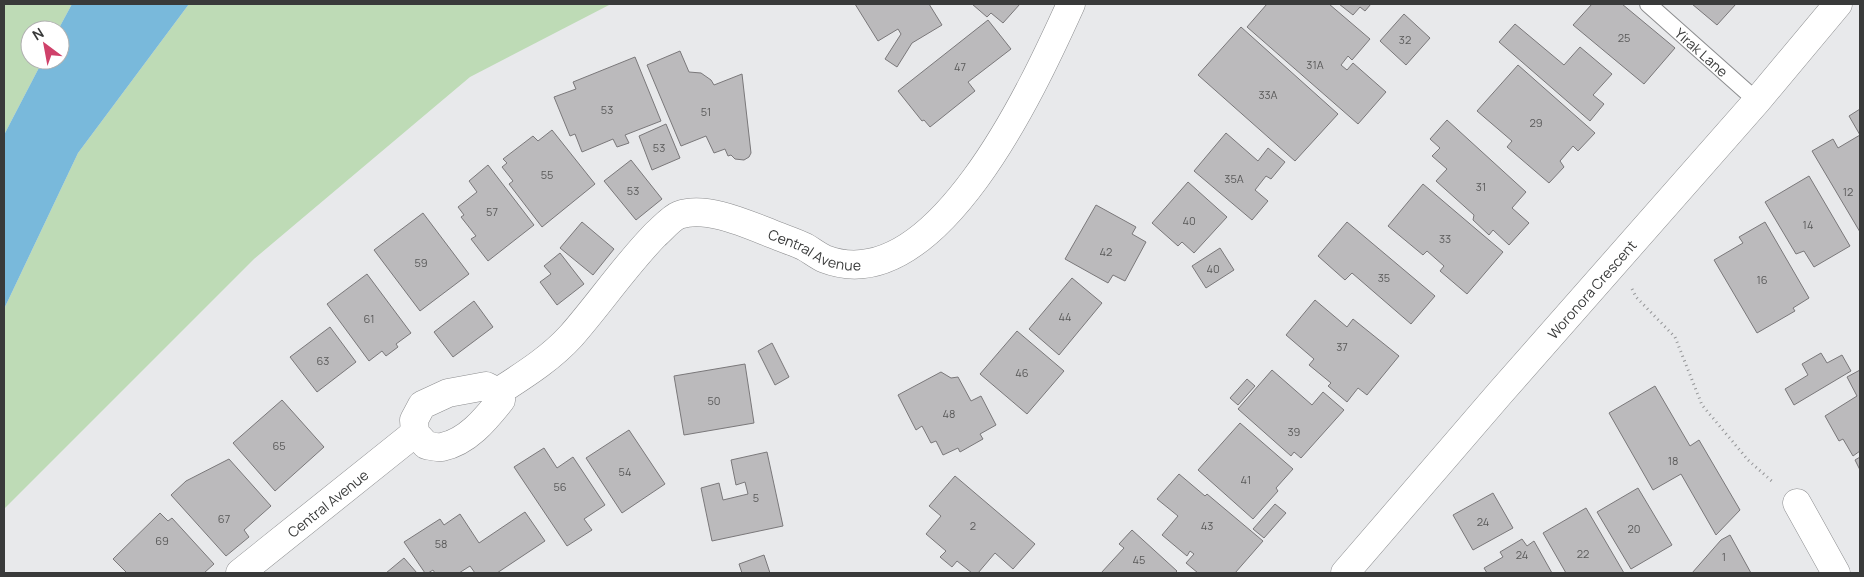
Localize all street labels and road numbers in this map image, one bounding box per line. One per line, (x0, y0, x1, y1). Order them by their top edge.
street label: Yirak Lane (1671, 23, 1732, 81)
street label: Central Avenue (766, 224, 861, 274)
street label: Woronora Crescent (1543, 235, 1640, 343)
street label: Central Avenue (283, 465, 372, 541)

